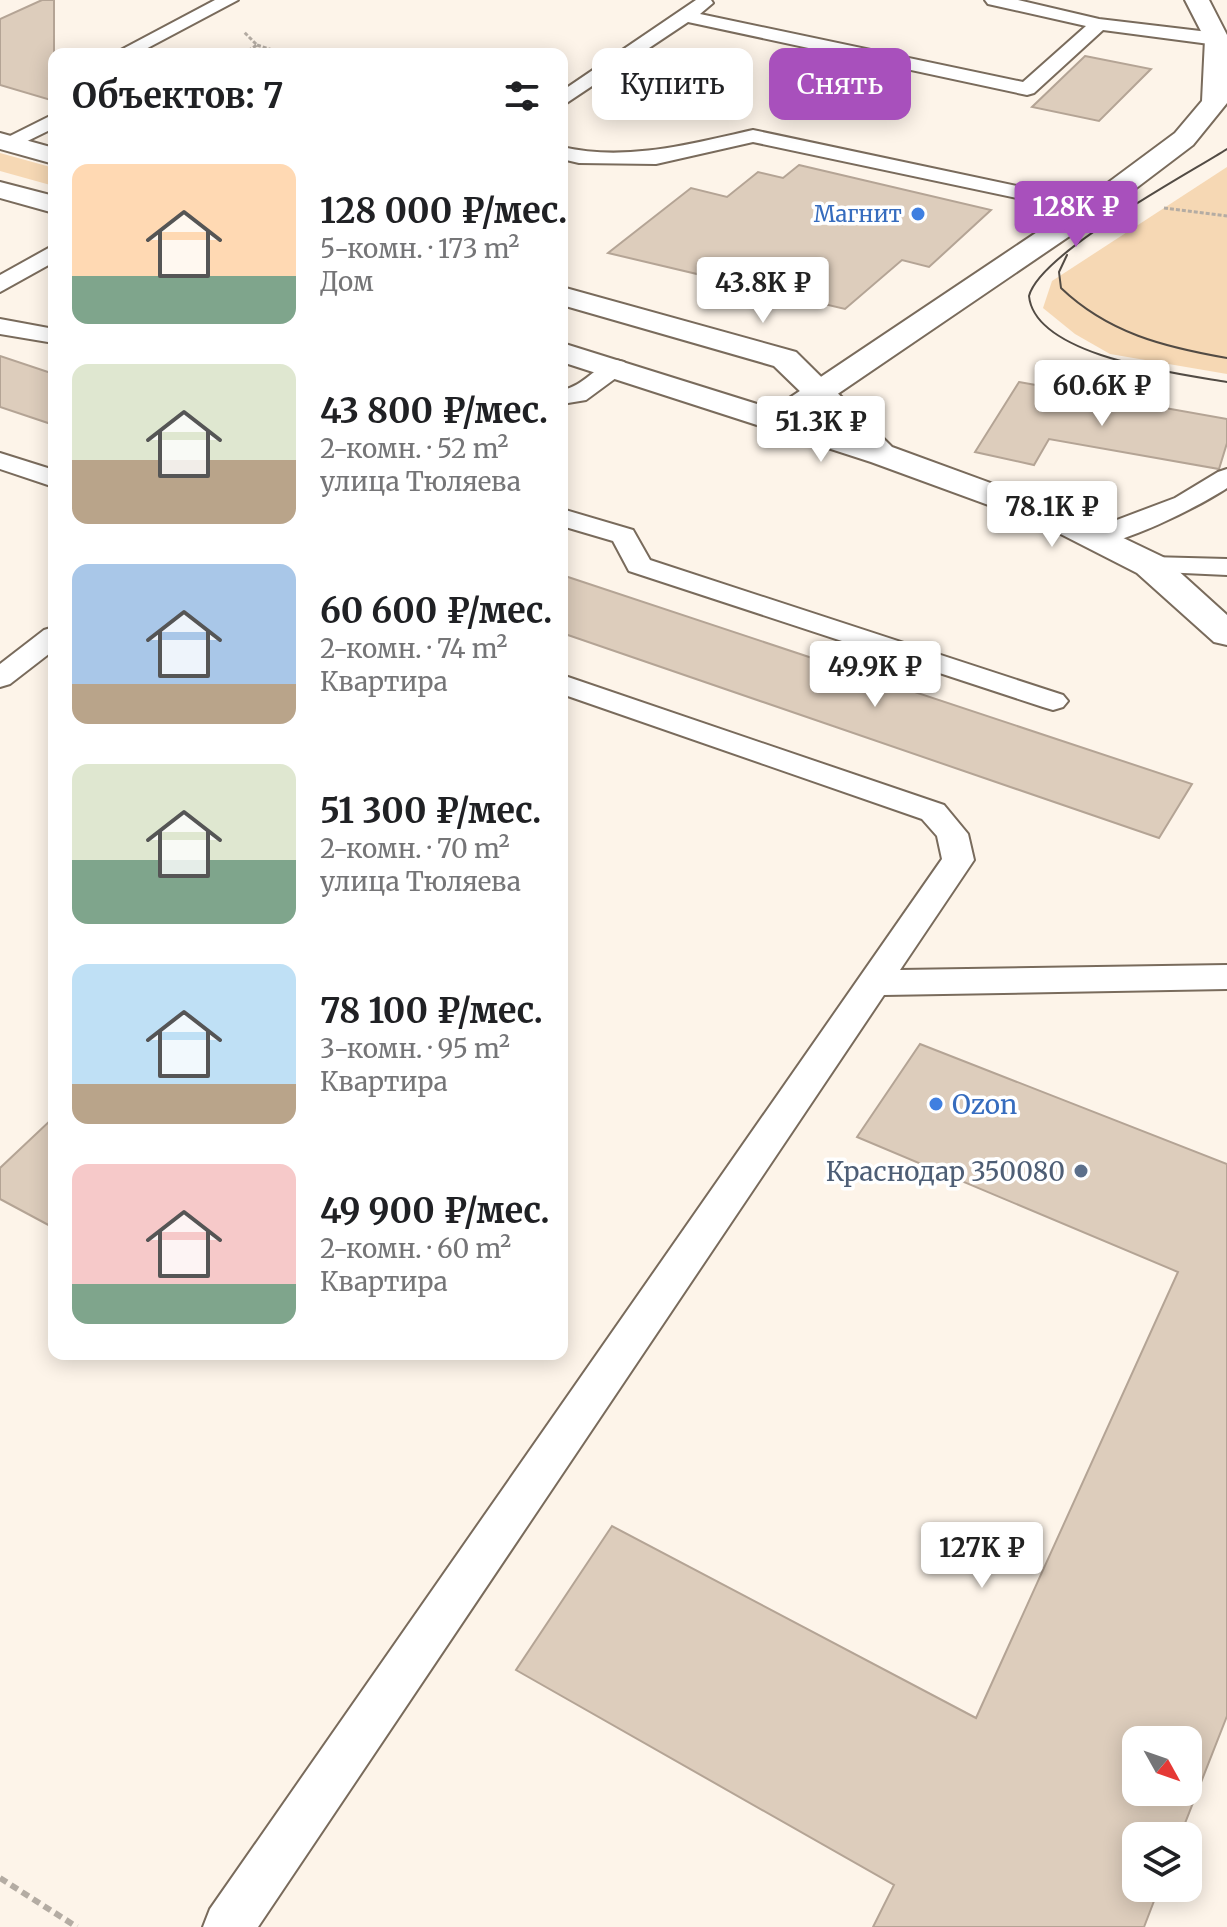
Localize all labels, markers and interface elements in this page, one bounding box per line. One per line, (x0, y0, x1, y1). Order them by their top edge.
chip: Купить (592, 48, 753, 120)
chip: Снять (769, 48, 911, 120)
icon: filters (500, 74, 544, 118)
text: Объектов: 7 (72, 75, 283, 117)
pin: 128K ₽ (1011, 181, 1141, 249)
text: 128 000 ₽/мес. (320, 190, 567, 232)
text: 128K ₽ (1033, 190, 1119, 223)
icon: home (136, 196, 232, 292)
place label: Магнит (814, 200, 902, 228)
marker: Магнит (909, 205, 927, 223)
text: 5-комн. · 173 m² (320, 232, 519, 265)
pin: 43.8K ₽ (689, 257, 837, 325)
text: Дом (320, 265, 374, 298)
text: 43.8K ₽ (715, 266, 811, 299)
pin: 60.6K ₽ (1028, 360, 1176, 428)
text: 60.6K ₽ (1053, 369, 1151, 402)
text: 43 800 ₽/мес. (320, 390, 548, 432)
icon: home (136, 396, 232, 492)
pin: 51.3K ₽ (747, 396, 895, 464)
text: 51.3K ₽ (775, 405, 867, 438)
text: 2-комн. · 52 m² (320, 432, 508, 465)
text: улица Тюляева (320, 465, 521, 498)
pin: 78.1K ₽ (978, 481, 1126, 549)
text: 78.1K ₽ (1005, 490, 1099, 523)
text: 60 600 ₽/мес. (320, 590, 552, 632)
icon: home (136, 596, 232, 692)
text: 2-комн. · 74 m² (320, 632, 507, 665)
pin: 49.9K ₽ (801, 641, 949, 709)
text: 49.9K ₽ (828, 650, 922, 683)
text: Квартира (320, 665, 448, 698)
text: 51 300 ₽/мес. (320, 790, 541, 832)
icon: home (136, 796, 232, 892)
text: 2-комн. · 70 m² (320, 832, 510, 865)
text: улица Тюляева (320, 865, 521, 898)
text: 78 100 ₽/мес. (320, 990, 543, 1032)
icon: home (136, 996, 232, 1092)
text: 3-комн. · 95 m² (320, 1032, 510, 1065)
text: Квартира (320, 1065, 448, 1098)
place label: Ozon (952, 1088, 1017, 1121)
marker: Ozon (927, 1095, 945, 1113)
place label: Краснодар 350080 (826, 1155, 1065, 1188)
marker: Краснодар 350080 (1072, 1162, 1090, 1180)
text: 49 900 ₽/мес. (320, 1190, 550, 1232)
icon: home (136, 1196, 232, 1292)
text: 2-комн. · 60 m² (320, 1232, 511, 1265)
text: Квартира (320, 1265, 448, 1298)
pin: 127K ₽ (917, 1522, 1047, 1590)
text: 127K ₽ (939, 1531, 1025, 1564)
north arrow (1122, 1726, 1202, 1806)
map controls (1122, 1726, 1202, 1902)
button: layers (1122, 1822, 1202, 1902)

